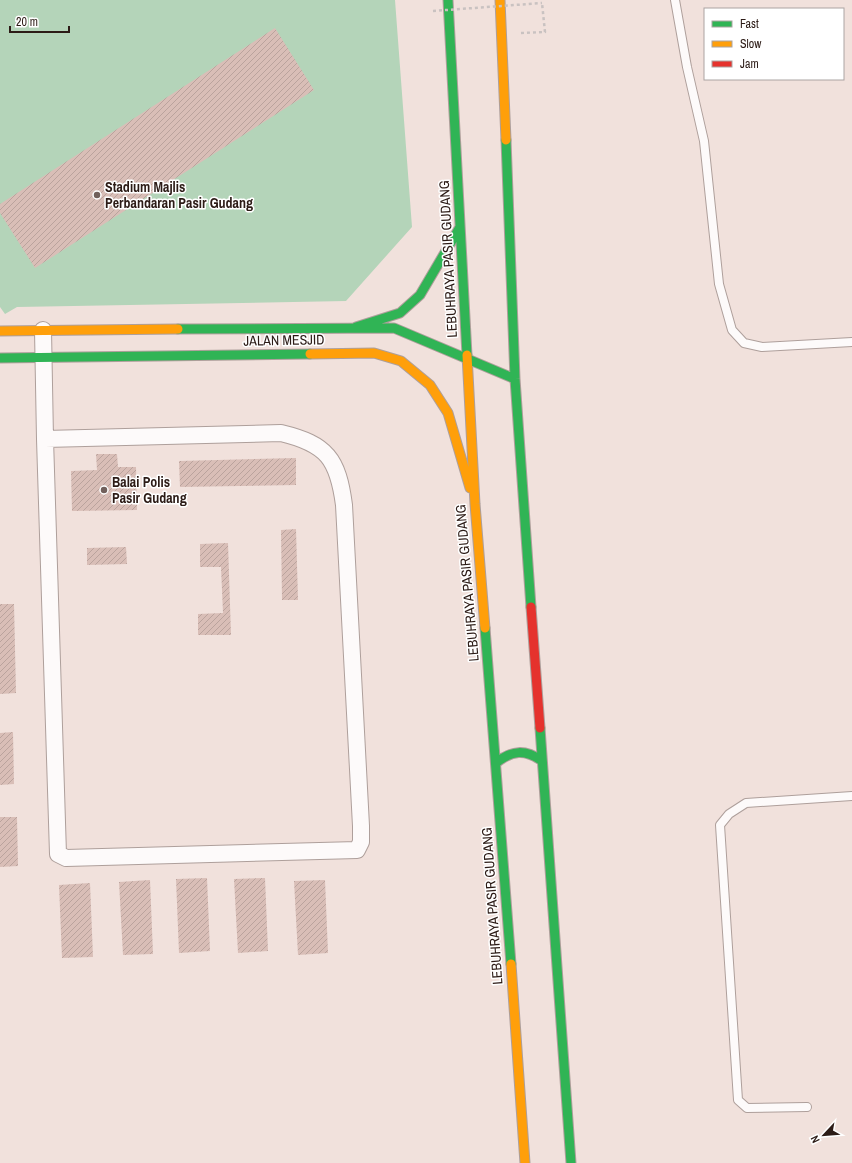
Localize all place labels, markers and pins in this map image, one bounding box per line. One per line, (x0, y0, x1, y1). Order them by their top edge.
place label: Stadium Majlis Perbandaran Pasir Gudang (105, 178, 253, 212)
marker: Stadium Majlis Perbandaran Pasir Gudang (92, 190, 102, 200)
place label: Balai Polis Pasir Gudang (112, 473, 187, 507)
marker: Balai Polis Pasir Gudang (99, 485, 109, 495)

